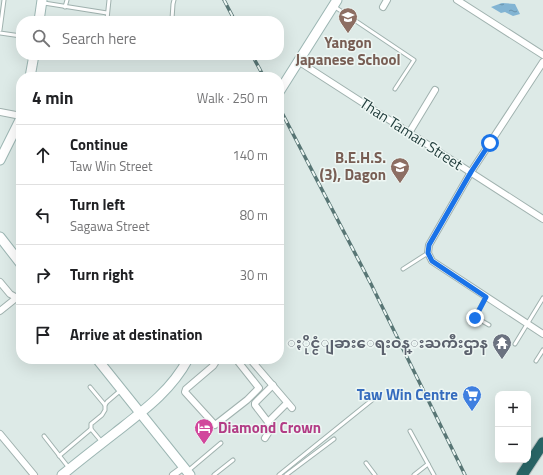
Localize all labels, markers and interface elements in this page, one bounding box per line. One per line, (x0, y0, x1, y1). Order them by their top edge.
school or university icon: Yangon Japanese School (337, 6, 359, 34)
search box (16, 16, 284, 60)
icon: search (30, 27, 52, 49)
text: Search here (62, 27, 136, 50)
place label: Yangon Japanese School (295, 31, 401, 71)
text: 4 min (32, 85, 73, 111)
text: Walk · 250 m (197, 88, 268, 108)
street label: Than Taman Street (355, 92, 468, 176)
text: Continue (70, 133, 128, 156)
route start (481, 134, 499, 152)
icon: ahead (32, 144, 54, 166)
text: 140 m (232, 145, 268, 165)
place label: B.E.H.S. (3), Dagon (320, 146, 386, 186)
text: Taw Win Street (70, 156, 153, 176)
school or university icon: B.E.H.S. (3), Dagon (389, 156, 411, 184)
text: Turn left (70, 193, 125, 216)
icon: left (32, 204, 54, 226)
text: 80 m (240, 205, 268, 225)
text: Sagawa Street (70, 216, 149, 236)
text: Turn right (70, 263, 134, 286)
icon: right (32, 264, 54, 286)
text: 30 m (240, 265, 268, 285)
route end (466, 309, 484, 327)
text: Arrive at destination (70, 323, 203, 346)
icon: arrive (32, 324, 54, 346)
place label: ႏိုင္ငံျခားေရးဝန္းႀကီးဌာန (287, 331, 488, 355)
temple icon: ႏိုင္ငံျခားေရးဝန္းႀကီးဌာန (491, 332, 513, 360)
place label: Taw Win Centre (357, 383, 458, 406)
supermarket icon: Taw Win Centre (461, 384, 483, 412)
map controls (495, 391, 531, 463)
button: + (495, 391, 531, 427)
place label: Diamond Crown (218, 416, 321, 439)
hotel icon: Diamond Crown (193, 417, 215, 445)
button: − (495, 427, 531, 463)

